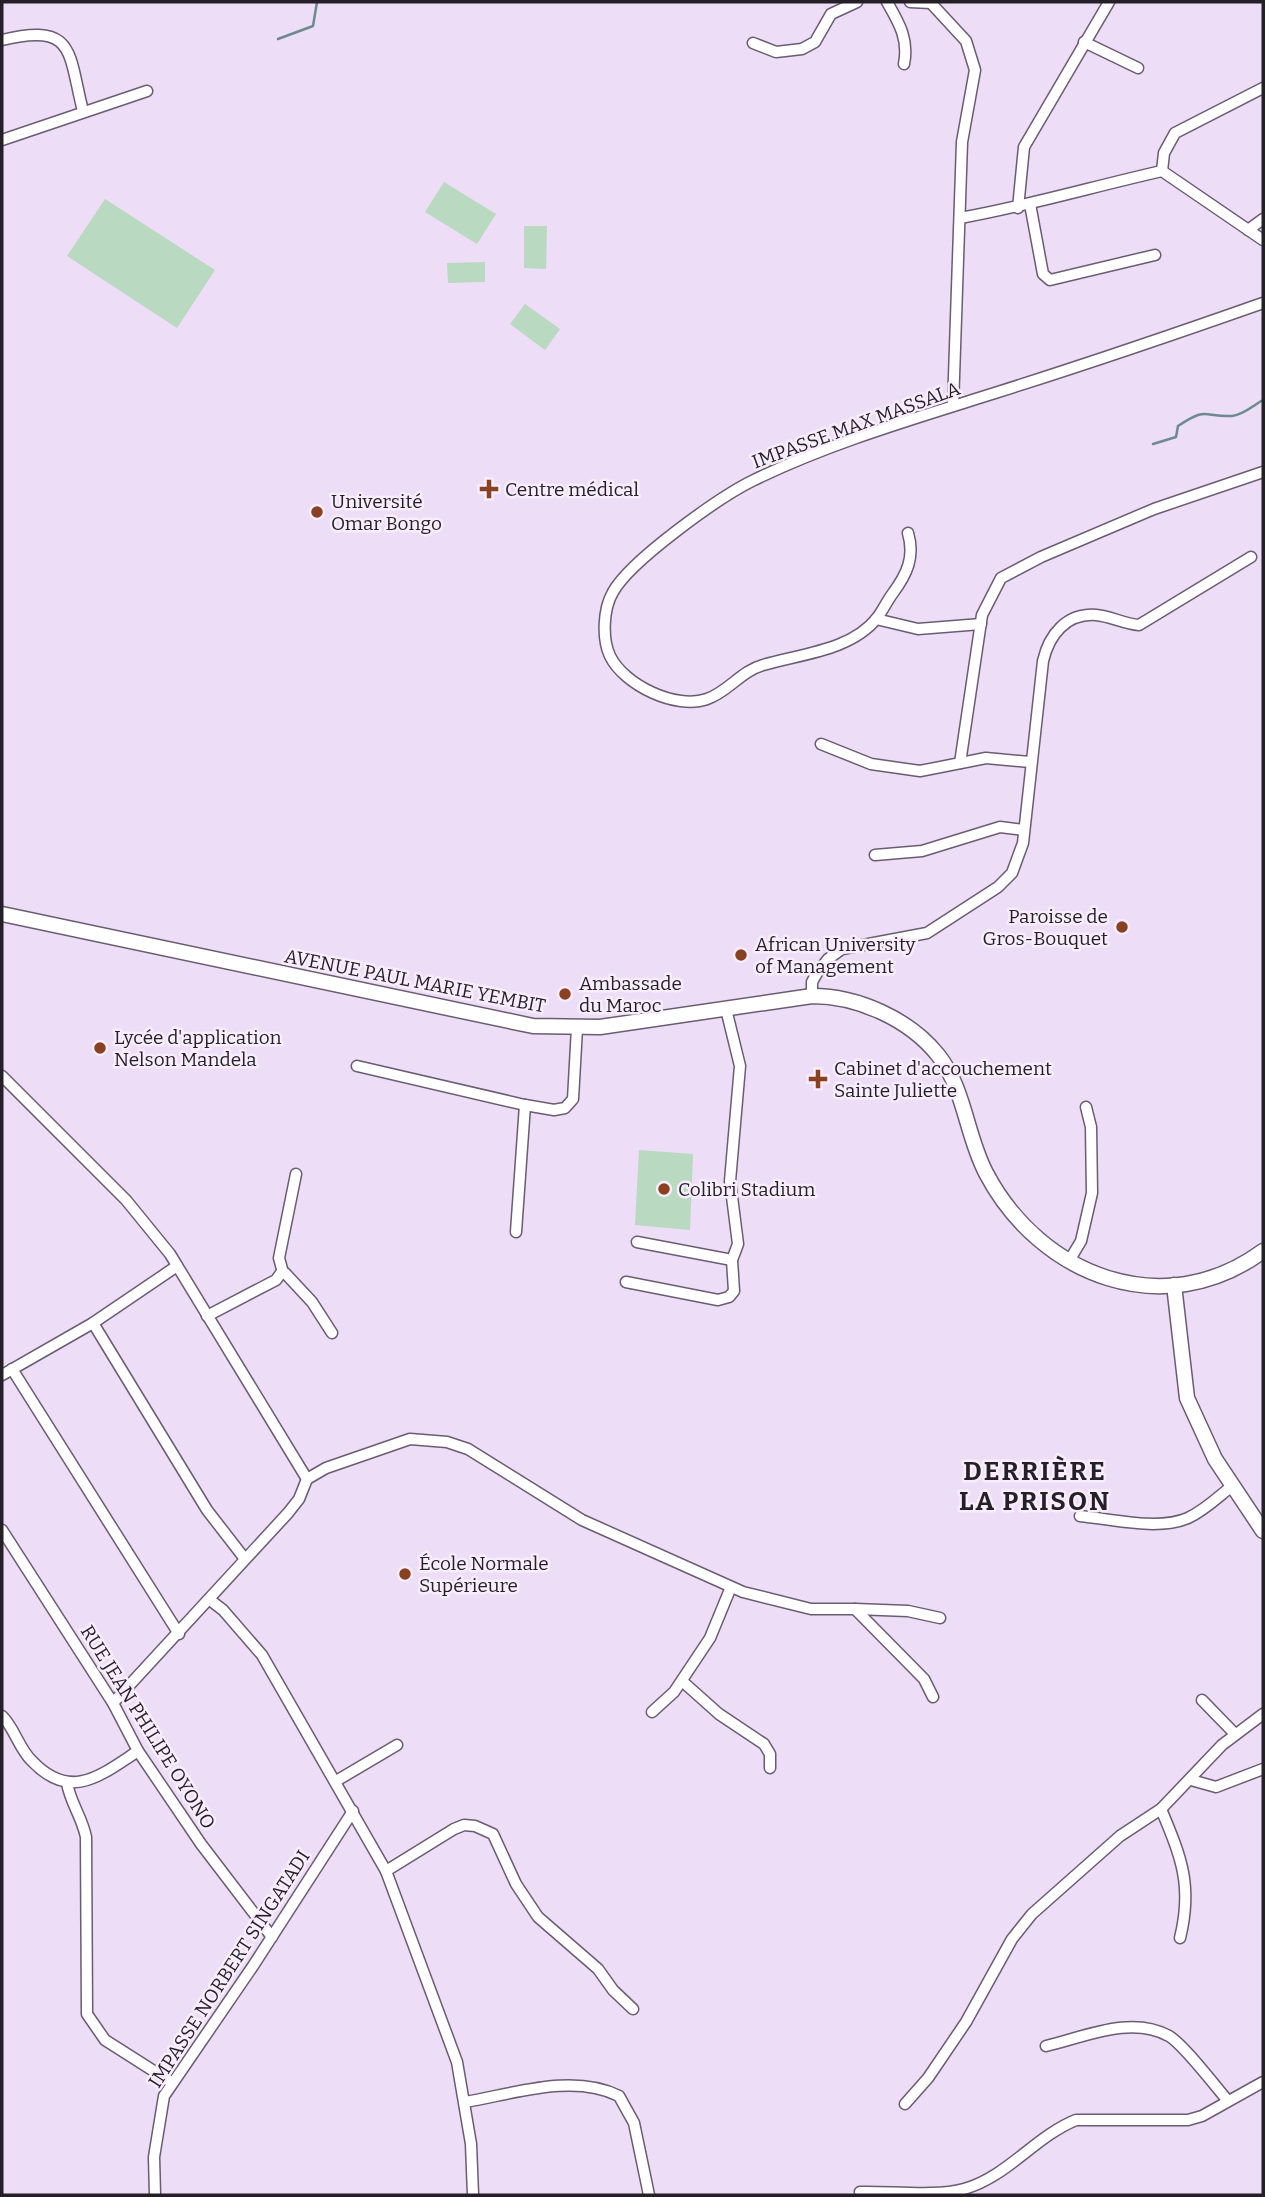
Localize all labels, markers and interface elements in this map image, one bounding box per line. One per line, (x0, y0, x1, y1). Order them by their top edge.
street label: IMPASSE MAX MASSALA (749, 376, 964, 473)
place label: Centre médical (505, 478, 639, 501)
marker: Centre médical (479, 479, 499, 499)
place label: Université Omar Bongo (331, 490, 442, 535)
marker: Université Omar Bongo (309, 504, 325, 520)
place label: Paroisse de Gros-Bouquet (983, 905, 1108, 950)
marker: Paroisse de Gros-Bouquet (1114, 919, 1130, 935)
place label: African University of Management (755, 933, 917, 978)
street label: AVENUE PAUL MARIE YEMBIT (282, 944, 548, 1018)
marker: African University of Management (733, 947, 749, 963)
place label: Ambassade du Maroc (579, 972, 682, 1017)
marker: Ambassade du Maroc (557, 986, 573, 1002)
place label: Lycée d'application Nelson Mandela (114, 1026, 282, 1071)
marker: Lycée d'application Nelson Mandela (92, 1040, 108, 1056)
place label: Cabinet d'accouchement Sainte Juliette (834, 1057, 1052, 1102)
marker: Cabinet d'accouchement Sainte Juliette (808, 1069, 828, 1089)
place label: Colibri Stadium (678, 1178, 815, 1201)
marker: Colibri Stadium (656, 1181, 672, 1197)
district label: DERRIÈRE LA PRISON (959, 1455, 1111, 1517)
place label: École Normale Supérieure (419, 1552, 549, 1597)
marker: École Normale Supérieure (397, 1566, 413, 1582)
street label: RUE JEAN PHILIPE OYONO (76, 1621, 220, 1833)
street label: IMPASSE NORBERT SINGATADI (144, 1846, 314, 2092)

